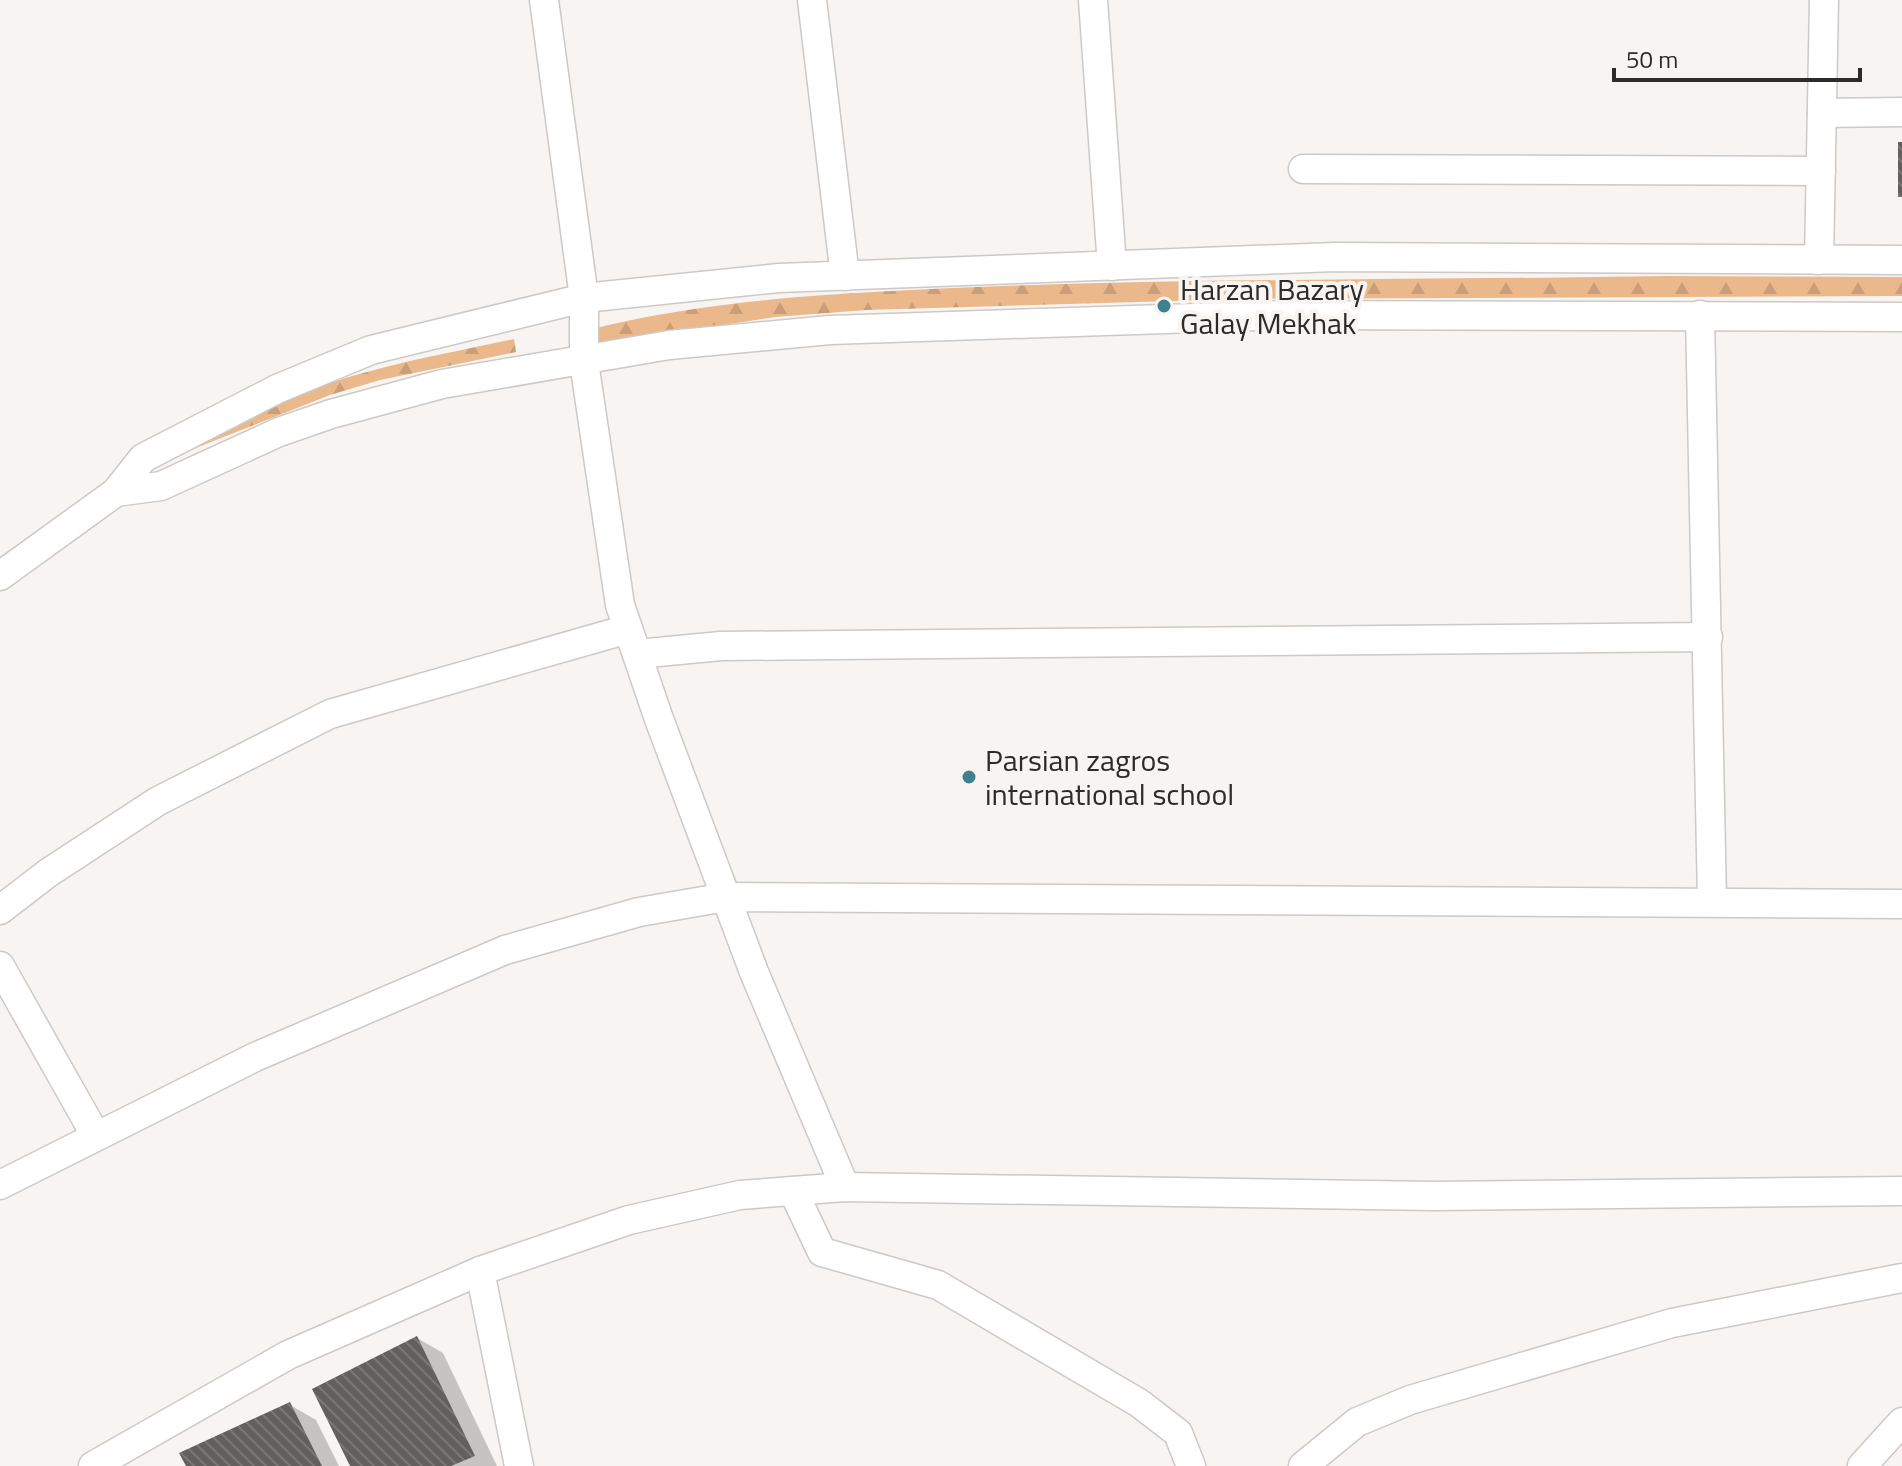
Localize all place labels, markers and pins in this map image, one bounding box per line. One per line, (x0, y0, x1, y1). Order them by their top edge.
place label: Harzan Bazary Galay Mekhak (1180, 266, 1364, 346)
marker: Harzan Bazary Galay Mekhak (1155, 297, 1173, 315)
place label: Parsian zagros international school (985, 737, 1234, 817)
marker: Parsian zagros international school (960, 768, 978, 786)

